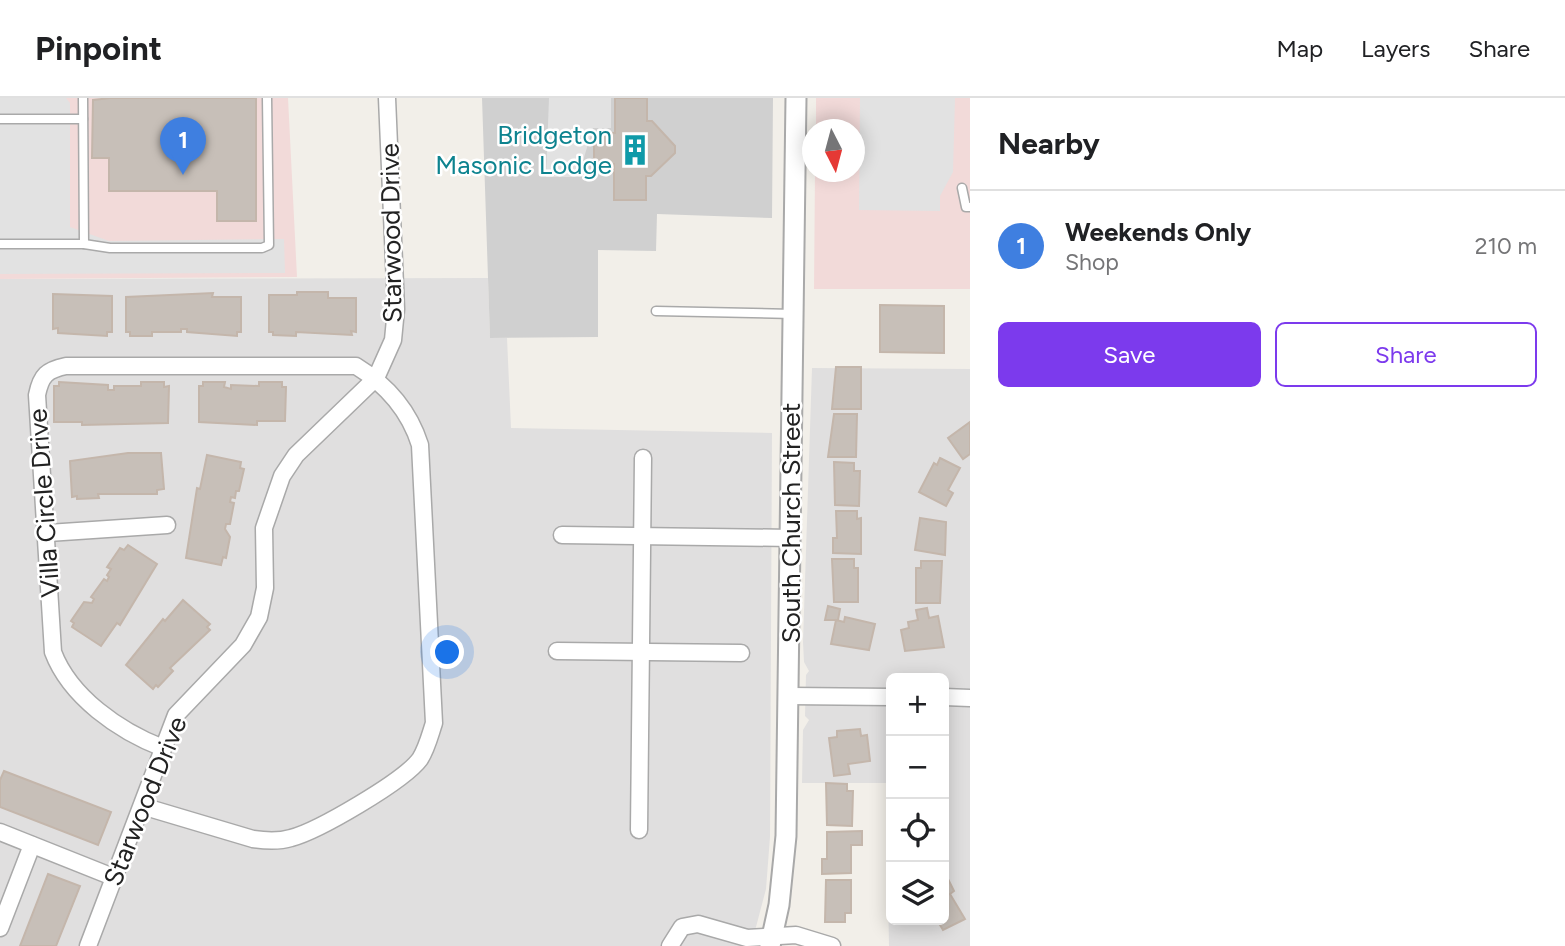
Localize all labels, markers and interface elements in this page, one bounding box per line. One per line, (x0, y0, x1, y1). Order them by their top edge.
text: Pinpoint (35, 29, 162, 68)
text: Map (1276, 34, 1323, 63)
text: Layers (1361, 34, 1430, 63)
text: Share (1468, 34, 1530, 63)
pin: 1 (160, 117, 206, 175)
place label: Bridgeton Masonic Lodge (435, 119, 612, 181)
north arrow (802, 119, 865, 182)
text: Nearby (998, 125, 1100, 162)
building icon: Bridgeton Masonic Lodge (618, 133, 652, 167)
street label: Starwood Drive (373, 143, 409, 323)
text: Weekends Only (1065, 216, 1251, 248)
text: 1 (1016, 232, 1026, 260)
text: 210 m (1475, 232, 1537, 260)
text: Shop (1065, 248, 1119, 276)
button: Save (998, 322, 1261, 387)
button: Share (1275, 322, 1537, 387)
street label: South Church Street (775, 402, 807, 643)
street label: Villa Circle Drive (21, 407, 67, 599)
your location (430, 635, 464, 669)
map controls (886, 673, 949, 925)
button: + (886, 673, 949, 736)
street label: Starwood Drive (96, 712, 194, 890)
button: − (886, 736, 949, 799)
button: locate (886, 799, 949, 862)
button: layers (886, 862, 949, 925)

